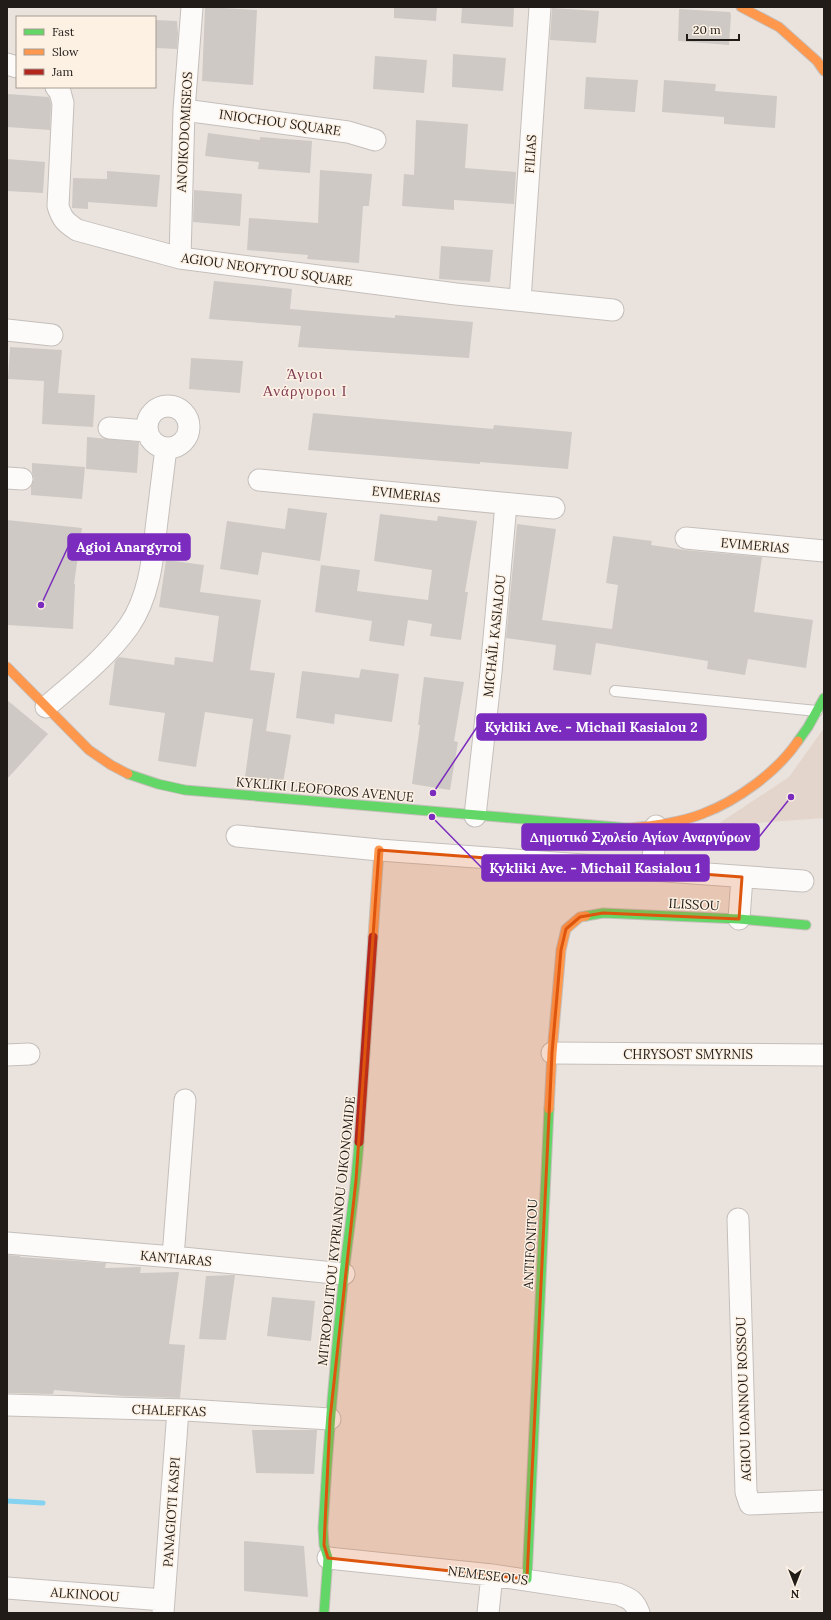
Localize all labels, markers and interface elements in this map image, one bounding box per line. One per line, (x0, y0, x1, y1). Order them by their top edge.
legend (16, 16, 156, 88)
scale bar (687, 16, 739, 42)
text: 20 m (693, 22, 721, 37)
text: Fast (52, 24, 75, 39)
text: Slow (52, 44, 79, 59)
text: Jam (51, 64, 73, 79)
street label: ANOIKODOMISEOS (173, 71, 196, 194)
street label: INIOCHOU SQUARE (218, 106, 342, 139)
street label: FILIAS (521, 134, 540, 174)
street label: AGIOU NEOFYTOU SQUARE (179, 249, 354, 290)
district label: Άγιοι Ανάργυροι Ι (263, 364, 347, 400)
street label: EVIMERIAS (371, 482, 441, 507)
callout: Agioi Anargyroi (68, 534, 190, 560)
street label: EVIMERIAS (720, 534, 790, 557)
text: Agioi Anargyroi (76, 538, 182, 556)
street label: MICHAÏL KASIALOU (480, 574, 509, 698)
callout: Kykliki Ave. - Michail Kasialou 2 (477, 714, 706, 740)
text: Kykliki Ave. - Michail Kasialou 2 (484, 718, 698, 736)
street label: KYKLIKI LEOFOROS AVENUE (235, 773, 415, 806)
callout: Δημοτικό Σχολείο Αγίων Αναργύρων (522, 824, 759, 850)
text: Δημοτικό Σχολείο Αγίων Αναργύρων (530, 828, 751, 846)
callout: Kykliki Ave. - Michail Kasialou 1 (482, 855, 709, 881)
text: Kykliki Ave. - Michail Kasialou 1 (489, 859, 701, 877)
street label: ILISSOU (668, 895, 720, 914)
street label: CHRYSOST SMYRNIS (623, 1046, 753, 1063)
street label: MITROPOLITOU KYPRIANOU OIKONOMIDE (314, 1095, 359, 1367)
street label: ANTIFONITOU (520, 1198, 541, 1291)
street label: KANTIARAS (139, 1247, 213, 1270)
street label: AGIOU IOANNOU ROSSOU (732, 1316, 755, 1483)
street label: CHALEFKAS (131, 1401, 206, 1420)
street label: PANAGIOTI KASPI (159, 1456, 184, 1568)
street label: NEMESEOUS (447, 1562, 529, 1589)
north arrow (775, 1564, 815, 1604)
street label: ALKINOOU (49, 1584, 120, 1605)
text: N (790, 1587, 799, 1601)

